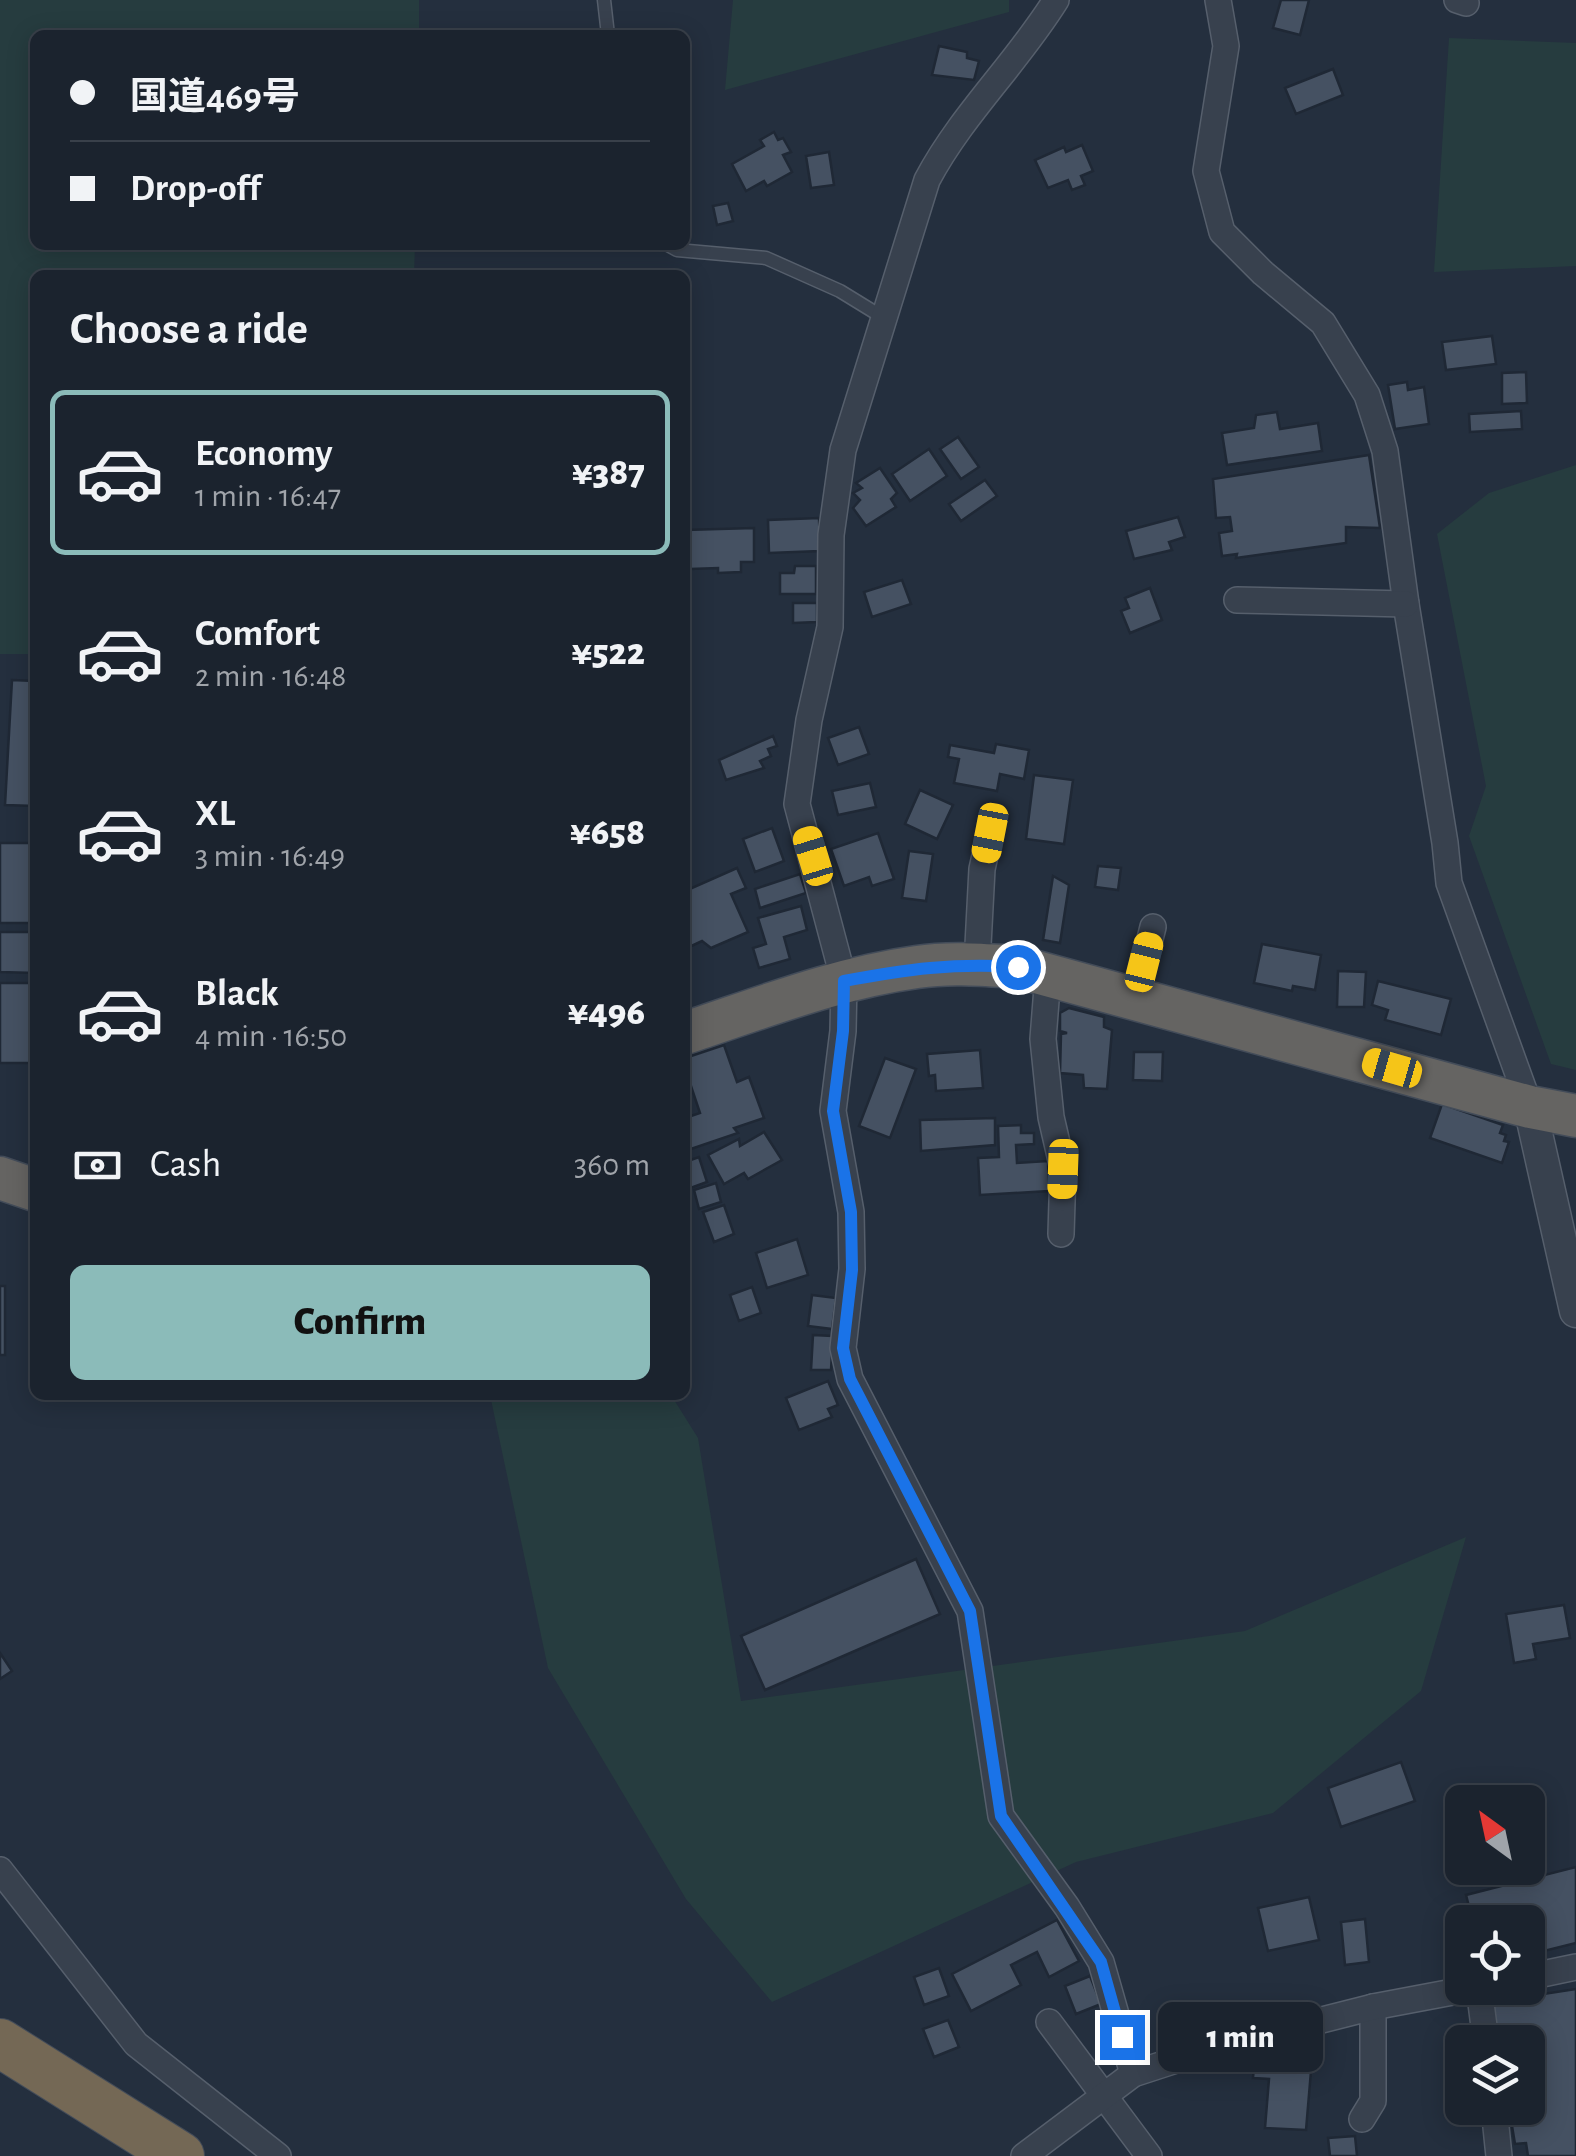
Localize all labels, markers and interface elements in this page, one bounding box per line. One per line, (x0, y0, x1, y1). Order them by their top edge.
text: 国道469号 (130, 79, 300, 117)
text: Drop-off (130, 170, 261, 208)
text: Choose a ride (70, 307, 308, 352)
icon: car (75, 428, 165, 518)
text: Economy (195, 435, 333, 473)
text: ¥387 (572, 454, 645, 492)
text: 1 min · 16:47 (195, 480, 341, 512)
icon: car (75, 608, 165, 698)
text: Comfort (195, 615, 320, 653)
text: ¥522 (571, 634, 645, 672)
text: 2 min · 16:48 (195, 660, 347, 692)
icon: car (75, 788, 165, 878)
text: XL (195, 795, 235, 833)
car (970, 801, 1010, 865)
text: ¥658 (570, 814, 645, 852)
car (790, 823, 836, 889)
text: 3 min · 16:49 (195, 840, 345, 872)
car (1122, 929, 1166, 995)
route start (996, 945, 1041, 990)
icon: car (75, 968, 165, 1058)
text: Black (195, 975, 279, 1013)
text: ¥496 (567, 994, 645, 1032)
text: 4 min · 16:50 (195, 1020, 347, 1052)
car (1359, 1045, 1425, 1091)
icon: cash (70, 1138, 125, 1193)
car (1047, 1138, 1079, 1200)
text: Cash (150, 1146, 221, 1184)
text: 360 m (574, 1149, 650, 1181)
button: Confirm (70, 1265, 650, 1380)
north arrow (1445, 1785, 1545, 1885)
map controls (1445, 1785, 1545, 2125)
button: locate (1445, 1905, 1545, 2005)
callout: 1 min (1157, 2002, 1322, 2072)
route end (1100, 2015, 1145, 2060)
text: 1 min (1206, 2021, 1275, 2053)
button: layers (1445, 2025, 1545, 2125)

